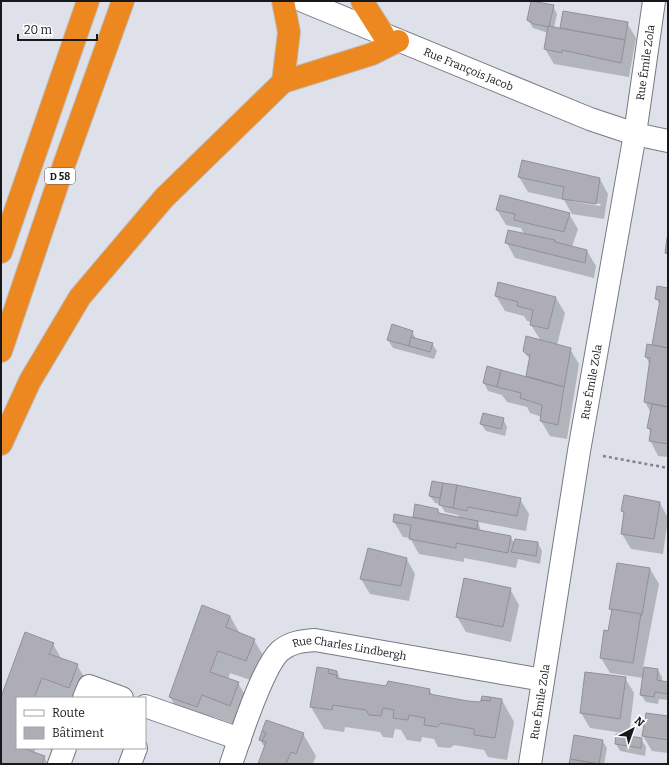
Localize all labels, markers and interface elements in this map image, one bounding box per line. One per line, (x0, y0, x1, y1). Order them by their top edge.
scale bar (18, 16, 97, 42)
text: 20 m (24, 23, 53, 37)
street label: Rue Émile Zola (634, 24, 658, 101)
street label: Rue François Jacob (422, 45, 515, 94)
road number: D 58 (45, 168, 75, 184)
street label: Rue Émile Zola (579, 343, 605, 421)
street label: Rue Charles Lindbergh (291, 634, 408, 663)
street label: Rue Émile Zola (528, 663, 553, 740)
legend (16, 697, 146, 749)
text: Route (52, 706, 85, 720)
north arrow (613, 709, 653, 749)
text: N (632, 714, 647, 730)
text: Bâtiment (52, 726, 105, 740)

